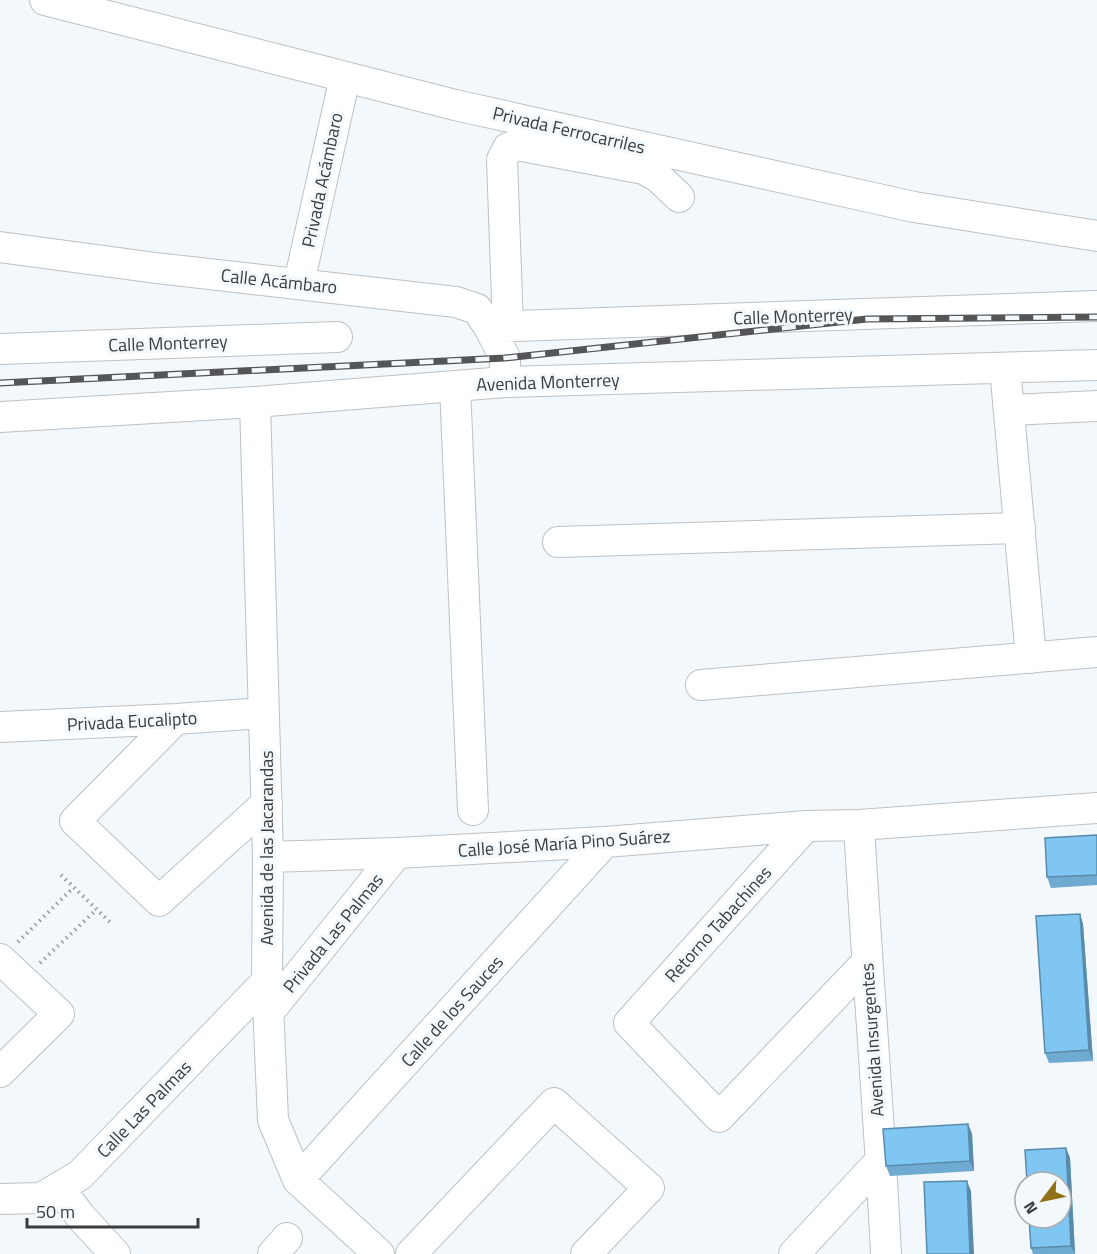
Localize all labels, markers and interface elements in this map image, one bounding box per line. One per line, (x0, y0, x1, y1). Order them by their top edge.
street label: Privada Ferrocarriles (490, 99, 648, 161)
street label: Privada Acámbaro (295, 110, 349, 250)
street label: Calle Acámbaro (220, 261, 338, 301)
street label: Calle Monterrey (733, 300, 854, 332)
street label: Calle Monterrey (108, 327, 229, 359)
street label: Avenida Monterrey (476, 366, 621, 398)
street label: Privada Eucalipto (66, 704, 198, 738)
street label: Avenida de las Jacarandas (253, 750, 280, 946)
street label: Calle José María Pino Suárez (457, 822, 671, 864)
street label: Retorno Tabachines (658, 860, 778, 988)
street label: Privada Las Palmas (276, 867, 390, 999)
street label: Calle de los Sauces (394, 949, 510, 1073)
street label: Avenida Insurgentes (853, 962, 891, 1118)
street label: Calle Las Palmas (90, 1054, 198, 1164)
north arrow (1013, 1170, 1073, 1230)
scale bar (27, 1191, 198, 1229)
text: N (1017, 1197, 1043, 1219)
text: 50 m (36, 1198, 75, 1225)

